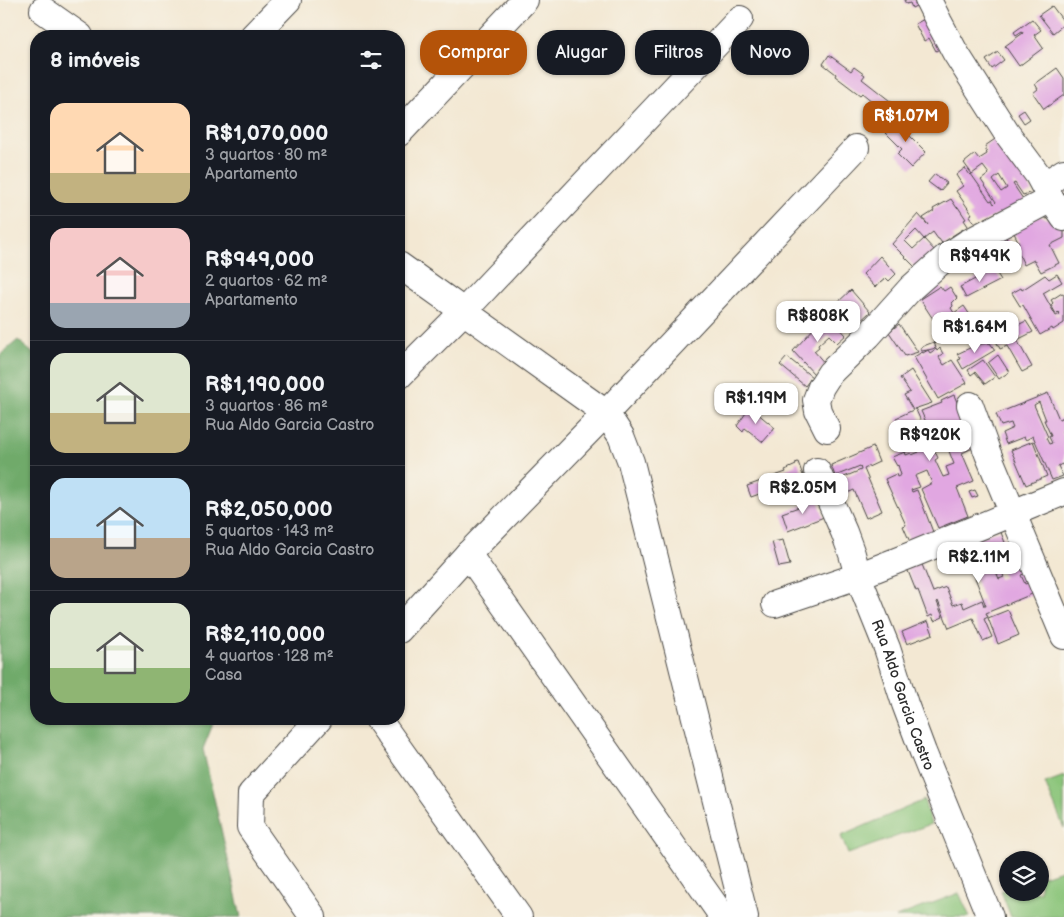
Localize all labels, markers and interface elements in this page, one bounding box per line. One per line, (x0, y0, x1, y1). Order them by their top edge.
chip: Comprar (420, 30, 527, 75)
chip: Alugar (537, 30, 625, 75)
chip: Filtros (635, 30, 721, 75)
chip: Novo (731, 30, 809, 75)
icon: filters (357, 46, 385, 74)
text: 8 imóveis (50, 48, 140, 73)
pin: R$1.07M (860, 100, 952, 143)
text: R$1.07M (874, 107, 938, 126)
text: R$1,070,000 (205, 121, 328, 146)
icon: home (90, 123, 150, 183)
text: 3 quartos · 80 m² (205, 146, 328, 165)
text: Apartamento (205, 165, 298, 184)
pin: R$949K (939, 240, 1021, 283)
text: R$949,000 (205, 247, 314, 272)
text: R$949K (950, 247, 1010, 266)
icon: home (90, 248, 150, 308)
text: 2 quartos · 62 m² (205, 272, 328, 291)
text: Apartamento (205, 291, 298, 310)
pin: R$808K (777, 300, 859, 343)
text: R$808K (787, 307, 849, 326)
pin: R$1.64M (929, 312, 1021, 354)
text: R$1.64M (943, 318, 1007, 337)
text: R$1,190,000 (205, 372, 325, 397)
icon: home (90, 373, 150, 433)
pin: R$1.19M (710, 382, 802, 425)
text: R$1.19M (725, 389, 787, 408)
text: 3 quartos · 86 m² (205, 397, 328, 416)
text: Rua Aldo Garcia Castro (205, 416, 374, 435)
pin: R$920K (889, 420, 971, 462)
text: R$920K (899, 426, 961, 445)
pin: R$2.05M (757, 472, 849, 515)
text: R$2.05M (769, 479, 837, 498)
text: R$2,050,000 (205, 497, 333, 522)
icon: home (90, 498, 150, 558)
text: 5 quartos · 143 m² (205, 522, 334, 541)
text: Rua Aldo Garcia Castro (205, 541, 374, 560)
pin: R$2.11M (933, 542, 1025, 584)
text: R$2.11M (948, 548, 1010, 567)
street label: Rua Aldo Garcia Castro (867, 617, 939, 773)
text: R$2,110,000 (205, 622, 325, 647)
icon: home (90, 623, 150, 683)
text: 4 quartos · 128 m² (205, 647, 334, 666)
text: Casa (205, 666, 242, 685)
map controls (999, 851, 1049, 901)
button: layers (999, 851, 1049, 901)

